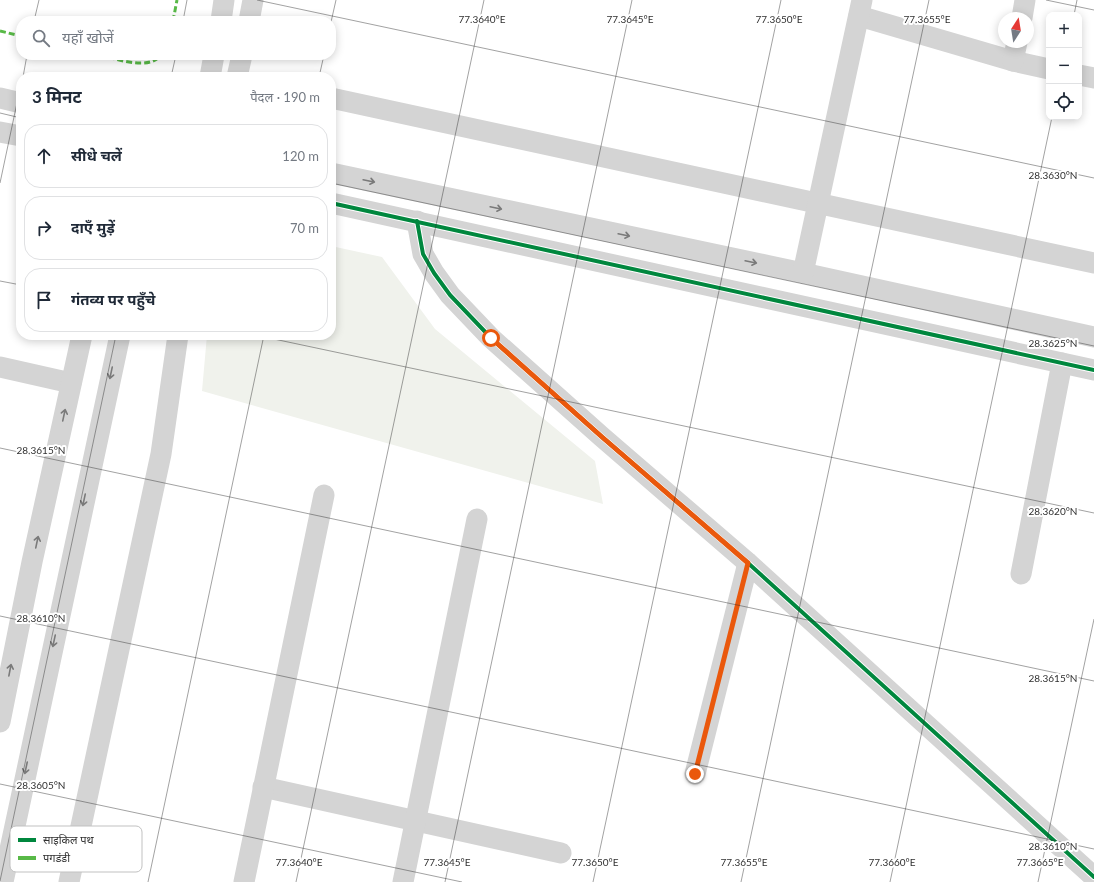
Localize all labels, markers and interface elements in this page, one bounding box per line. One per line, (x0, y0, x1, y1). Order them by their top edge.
north arrow (998, 12, 1034, 48)
map controls (1046, 12, 1082, 120)
button: + (1046, 12, 1082, 48)
text: 77.3640°E (458, 13, 506, 25)
text: 77.3645°E (606, 13, 654, 25)
text: 77.3650°E (755, 13, 803, 25)
text: 77.3655°E (903, 13, 951, 25)
search box (16, 16, 336, 60)
icon: search (30, 27, 52, 49)
text: यहाँ खोजें (62, 28, 114, 46)
button: − (1046, 48, 1082, 84)
button: locate (1046, 84, 1082, 120)
text: 3 मिनट (32, 86, 82, 107)
text: पैदल · 190 m (250, 89, 320, 105)
icon: ahead (33, 145, 55, 167)
text: सीधे चलें (71, 146, 122, 164)
text: 120 m (282, 148, 319, 164)
text: 28.3630°N (1029, 169, 1077, 181)
one-way arrow (362, 178, 375, 186)
one-way arrow (489, 205, 502, 213)
icon: right (33, 217, 55, 239)
text: दाएँ मुड़ें (71, 218, 115, 236)
text: 70 m (290, 220, 319, 236)
one-way arrow (617, 231, 630, 239)
one-way arrow (744, 258, 757, 266)
icon: arrive (33, 289, 55, 311)
text: गंतव्य पर पहुँचे (71, 290, 155, 308)
route start (482, 329, 500, 347)
text: 28.3625°N (1029, 337, 1077, 349)
one-way arrow (107, 366, 115, 379)
one-way arrow (61, 409, 69, 422)
text: 28.3615°N (17, 444, 65, 456)
one-way arrow (80, 493, 88, 506)
text: 28.3620°N (1029, 505, 1077, 517)
one-way arrow (33, 536, 41, 549)
text: 28.3610°N (17, 612, 65, 624)
one-way arrow (49, 634, 57, 647)
one-way arrow (7, 663, 15, 676)
text: 28.3615°N (1029, 672, 1077, 684)
one-way arrow (22, 761, 30, 774)
route end (686, 765, 704, 783)
text: 28.3605°N (17, 779, 65, 791)
legend (10, 826, 142, 872)
text: साइकिल पथ (43, 833, 95, 846)
text: 28.3610°N (1029, 840, 1077, 852)
text: पगडंडी (43, 851, 70, 864)
text: 77.3640°E (275, 856, 323, 868)
text: 77.3645°E (423, 856, 471, 868)
text: 77.3650°E (571, 856, 619, 868)
text: 77.3655°E (720, 856, 768, 868)
text: 77.3660°E (868, 856, 916, 868)
text: 77.3665°E (1016, 856, 1064, 868)

